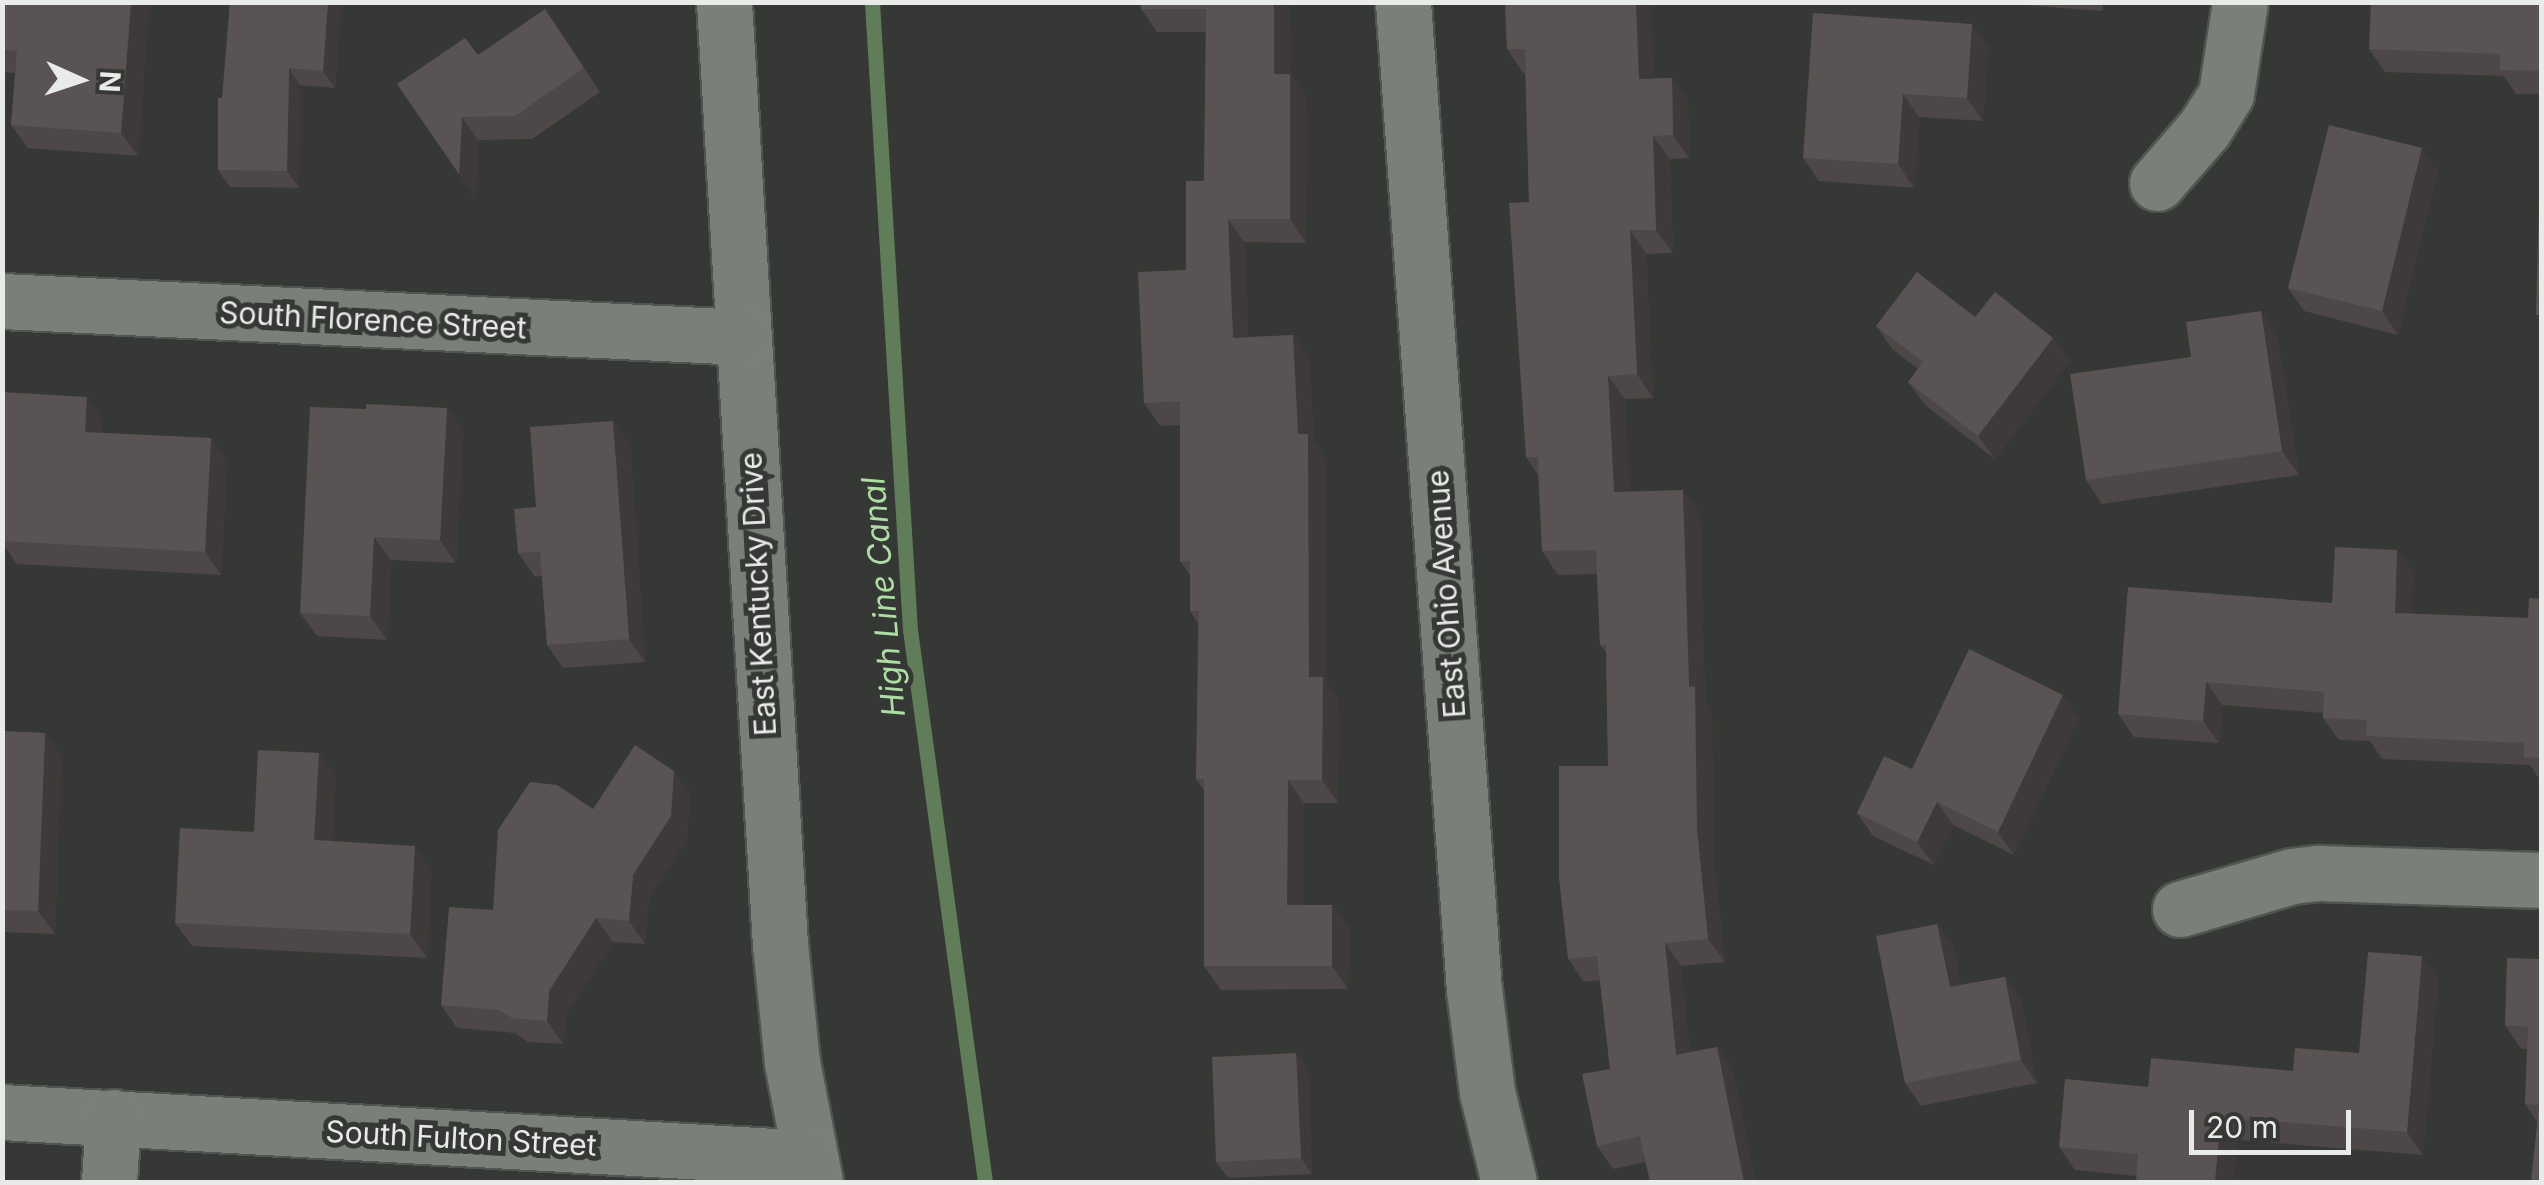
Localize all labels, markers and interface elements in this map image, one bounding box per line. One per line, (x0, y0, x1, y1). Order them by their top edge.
north arrow (30, 30, 130, 130)
text: N (92, 70, 127, 93)
street label: South Florence Street (218, 294, 528, 346)
street label: East Kentucky Drive (733, 451, 783, 737)
street label: East Ohio Avenue (1419, 469, 1473, 719)
water label: High Line Canal (854, 475, 914, 719)
scale bar (2194, 1090, 2356, 1152)
text: 20 m (2206, 1109, 2278, 1145)
street label: South Fulton Street (325, 1113, 597, 1163)

